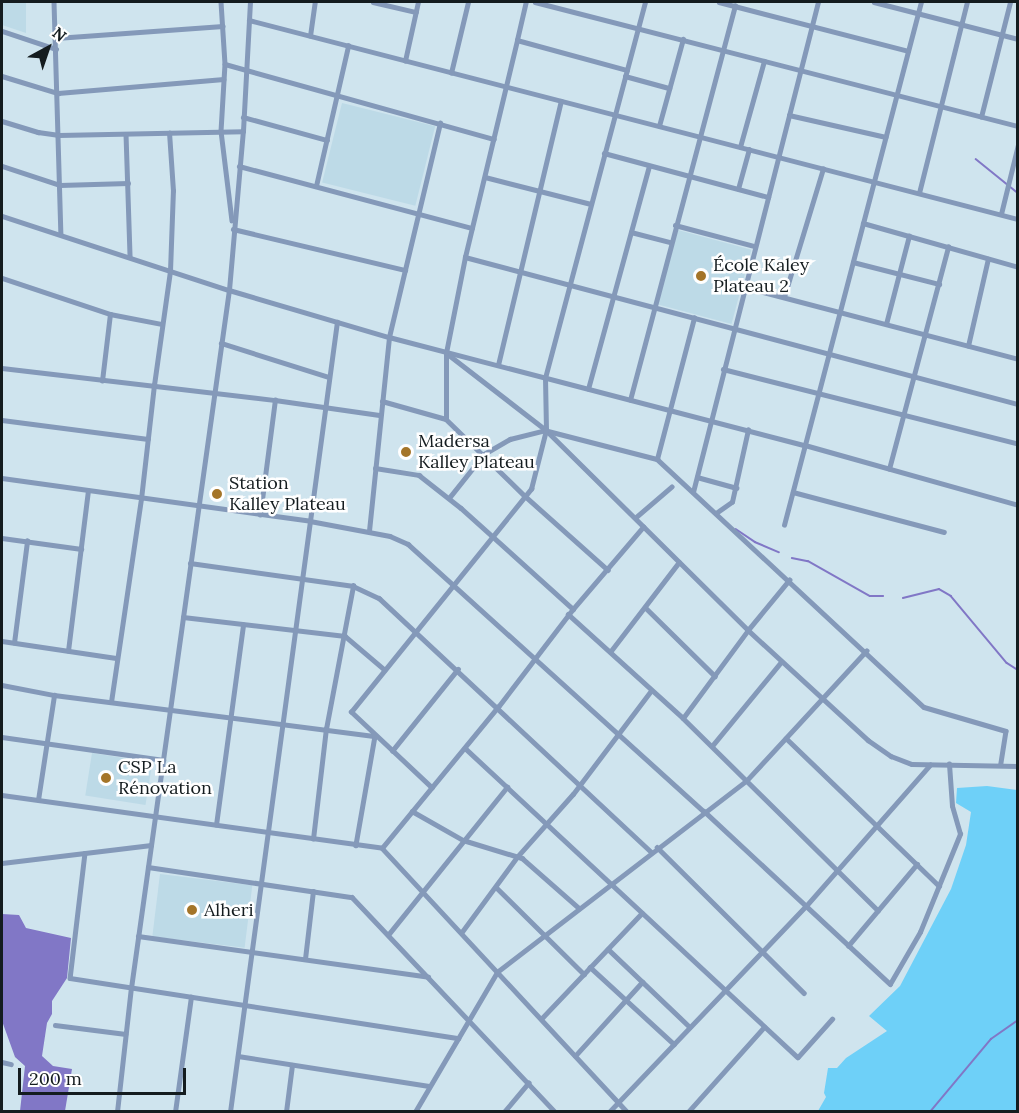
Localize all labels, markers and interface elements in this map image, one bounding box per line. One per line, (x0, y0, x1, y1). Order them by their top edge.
north arrow (18, 18, 78, 78)
text: N (48, 23, 71, 46)
place label: École Kaley Plateau 2 (713, 255, 809, 298)
marker: École Kaley Plateau 2 (694, 269, 708, 283)
place label: Madersa Kalley Plateau (418, 431, 535, 474)
marker: Madersa Kalley Plateau (399, 445, 413, 459)
place label: Station Kalley Plateau (229, 473, 346, 516)
marker: Station Kalley Plateau (210, 487, 224, 501)
place label: CSP La Rénovation (118, 757, 212, 800)
marker: CSP La Rénovation (99, 771, 113, 785)
place label: Alheri (204, 899, 254, 921)
marker: Alheri (185, 903, 199, 917)
scale bar (21, 1056, 189, 1094)
text: 200 m (29, 1067, 82, 1090)

